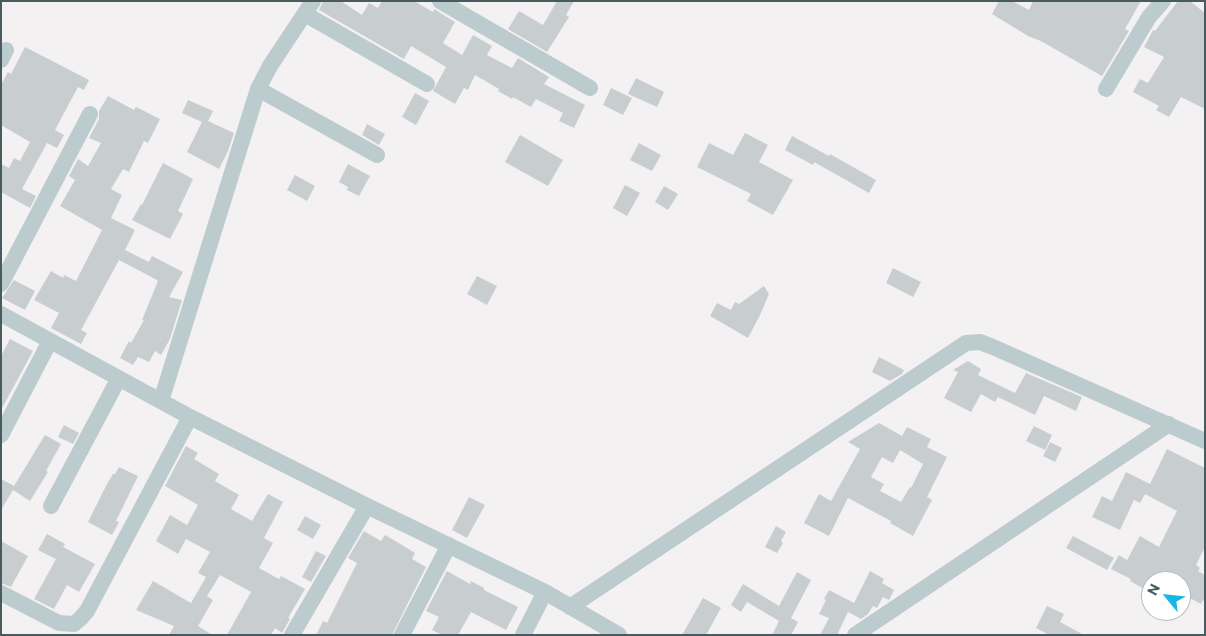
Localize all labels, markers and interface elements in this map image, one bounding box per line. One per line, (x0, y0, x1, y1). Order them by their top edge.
north arrow (1141, 571, 1191, 621)
text: N (1143, 581, 1163, 598)

